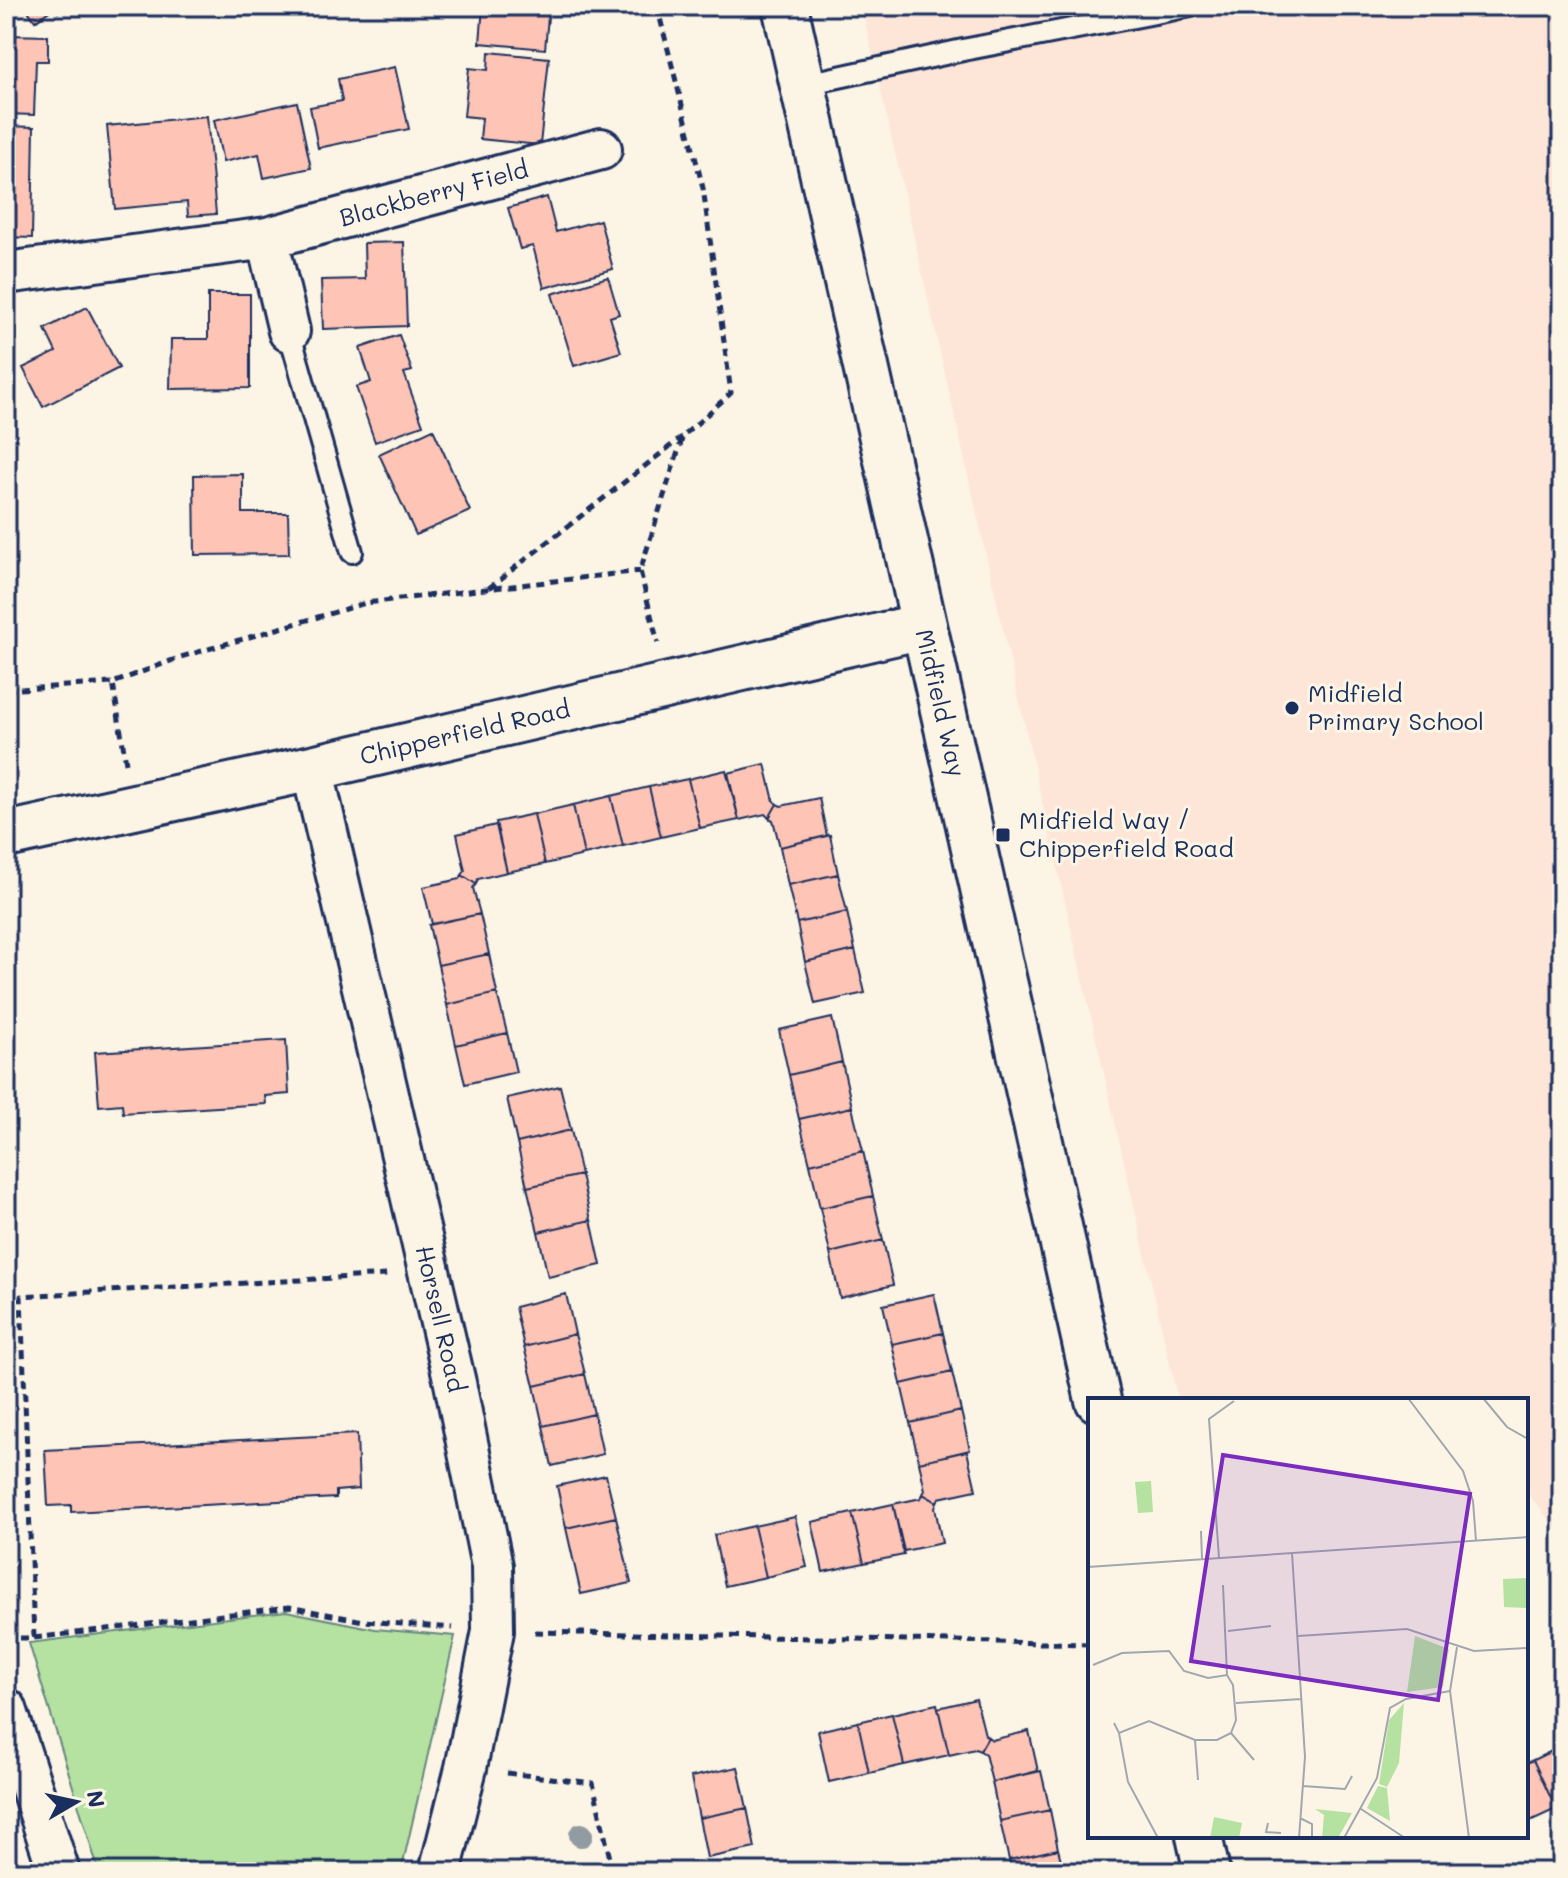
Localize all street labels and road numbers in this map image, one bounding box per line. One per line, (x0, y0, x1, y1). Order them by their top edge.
street label: Blackberry Field (336, 152, 531, 233)
street label: Midfield Way (909, 626, 974, 780)
street label: Chipperfield Road (357, 692, 573, 771)
street label: Horsell Road (410, 1242, 473, 1395)

